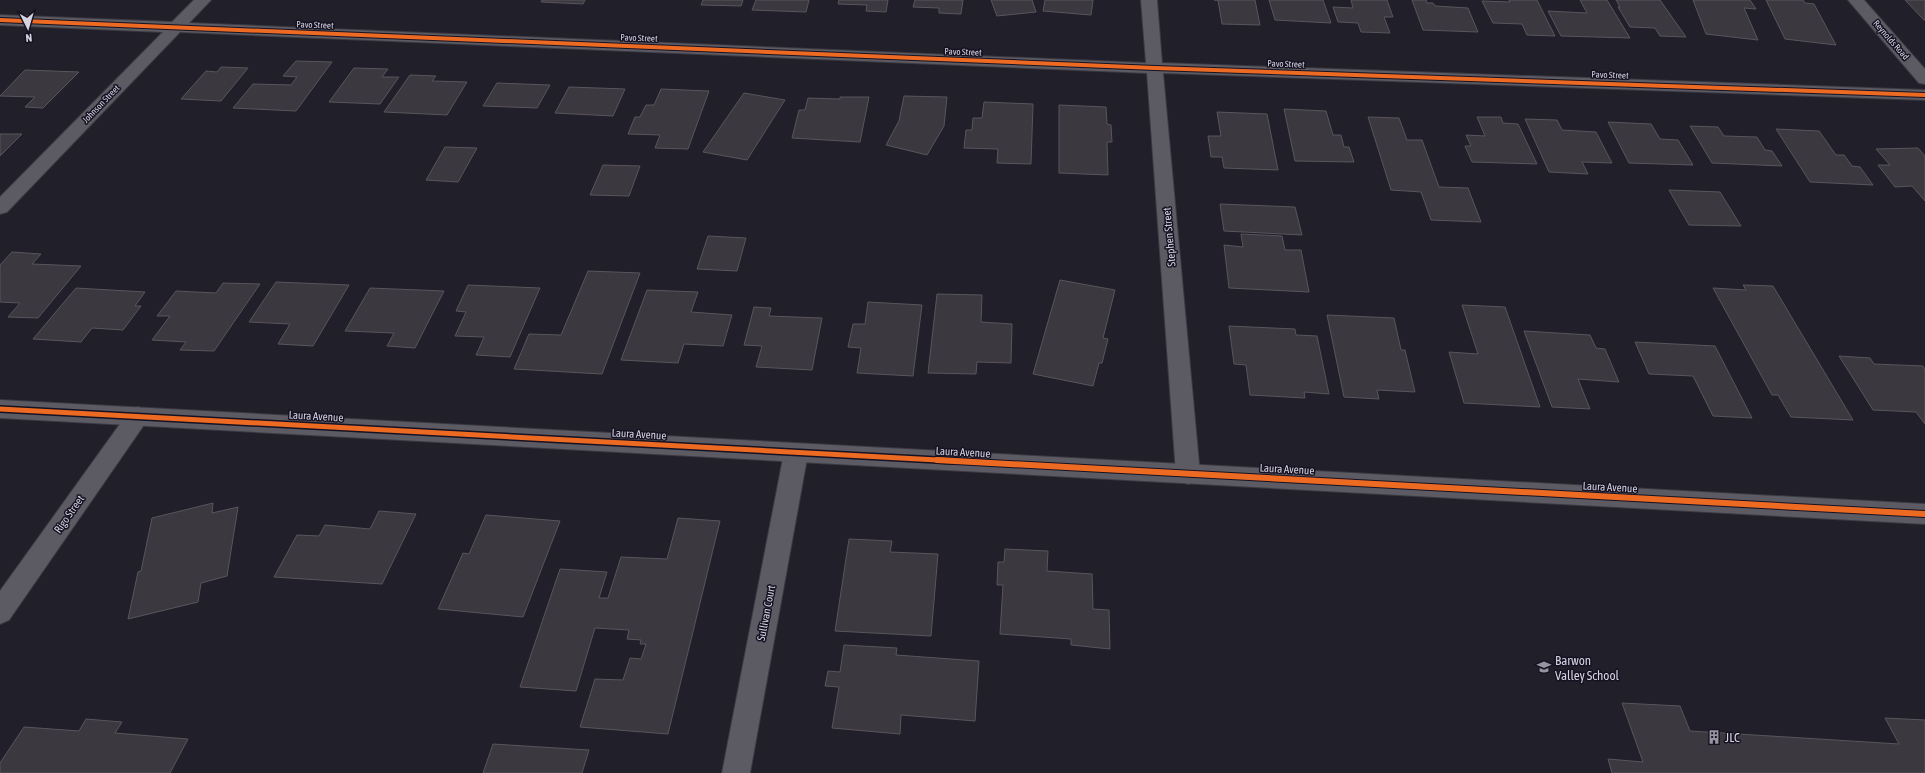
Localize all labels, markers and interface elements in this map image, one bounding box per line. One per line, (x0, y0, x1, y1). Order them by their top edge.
north arrow (8, 8, 48, 48)
street label: Reynolds Road (1871, 18, 1911, 62)
street label: Pavo Street (296, 19, 334, 31)
text: N (25, 32, 33, 44)
street label: Pavo Street (620, 32, 658, 44)
street label: Pavo Street (944, 46, 982, 58)
street label: Pavo Street (1267, 58, 1305, 70)
street label: Pavo Street (1591, 69, 1629, 81)
street label: Johnson Street (81, 83, 122, 125)
street label: Stephen Street (1160, 207, 1178, 267)
street label: Laura Avenue (288, 409, 344, 423)
street label: Laura Avenue (611, 427, 667, 441)
street label: Laura Avenue (935, 445, 991, 459)
street label: Laura Avenue (1259, 462, 1315, 476)
street label: Laura Avenue (1582, 480, 1638, 494)
street label: Rigo Street (52, 493, 86, 535)
street label: Sullivan Court (755, 584, 777, 642)
place label: Barwon Valley School (1555, 653, 1619, 683)
school or university icon: Barwon Valley School (1536, 659, 1552, 675)
building icon: JLC (1706, 729, 1722, 745)
place label: JLC (1725, 730, 1740, 745)

